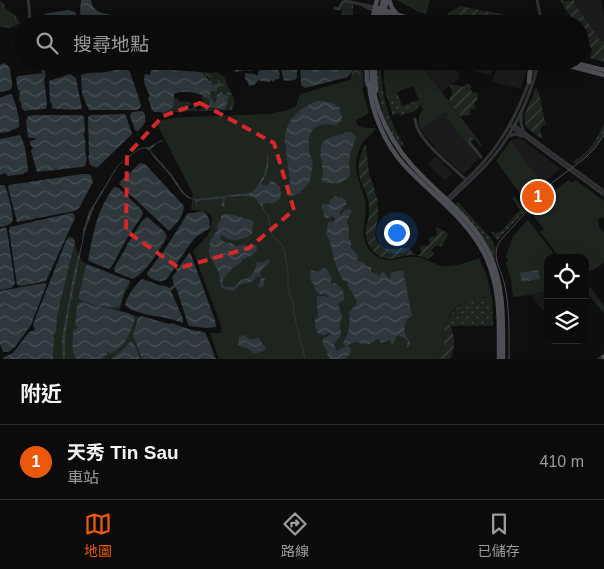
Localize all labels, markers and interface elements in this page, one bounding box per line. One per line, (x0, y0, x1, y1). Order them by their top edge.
search box (15, 15, 589, 70)
icon: search (33, 29, 61, 57)
text: 搜尋地點 (73, 34, 149, 55)
pin: 1 (522, 178, 554, 216)
your location (384, 220, 410, 246)
map controls (544, 254, 589, 344)
button: locate (544, 254, 589, 299)
button: layers (544, 299, 589, 344)
text: 附近 (20, 382, 62, 405)
text: 天秀 Tin Sau (67, 442, 179, 463)
text: 1 (32, 453, 40, 470)
text: 410 m (540, 453, 584, 470)
text: 車站 (67, 469, 99, 486)
tab: 地圖 (84, 510, 112, 560)
tab: 路線 (281, 510, 309, 560)
tab: 已儲存 (478, 510, 520, 560)

